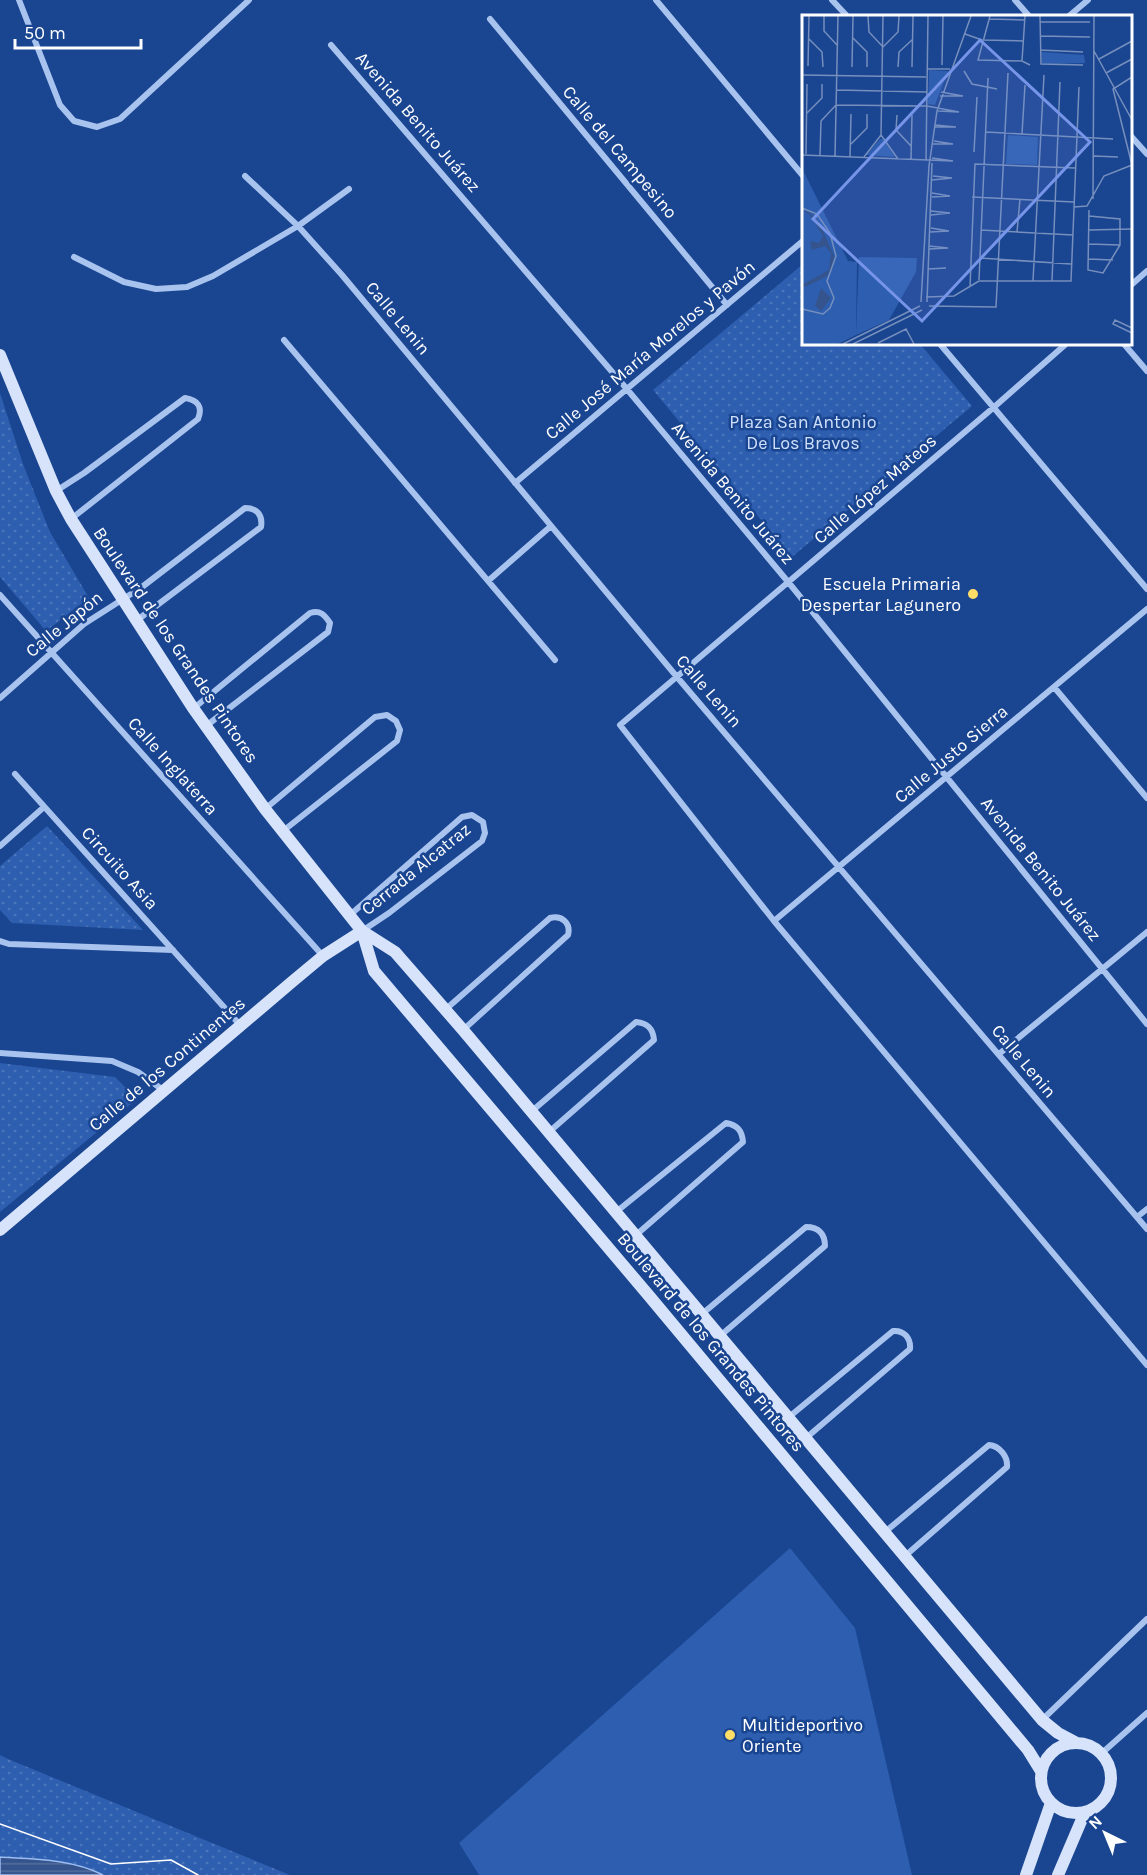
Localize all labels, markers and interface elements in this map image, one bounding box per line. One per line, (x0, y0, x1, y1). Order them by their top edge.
scale bar (15, 12, 141, 50)
inset map (802, 15, 1132, 345)
text: 50 m (24, 22, 66, 44)
street label: Avenida Benito Juárez (351, 47, 485, 197)
street label: Calle del Campesino (558, 81, 682, 223)
street label: Calle José María Morelos y Pavón (540, 256, 760, 444)
street label: Calle Lenin (361, 277, 435, 359)
park label: Plaza San Antonio De Los Bravos (729, 411, 877, 454)
street label: Avenida Benito Juárez (667, 417, 799, 569)
street label: Calle López Mateos (809, 430, 941, 548)
street label: Boulevard de los Grandes Pintores (89, 523, 263, 767)
place label: Escuela Primaria Despertar Lagunero (801, 573, 961, 616)
street label: Calle Japón (21, 586, 107, 662)
marker: Escuela Primaria Despertar Lagunero (966, 587, 980, 601)
street label: Calle Lenin (671, 650, 747, 732)
street label: Calle Justo Sierra (890, 700, 1012, 808)
street label: Calle Inglaterra (123, 712, 223, 820)
street label: Avenida Benito Juárez (976, 792, 1106, 946)
street label: Cerrada Alcatraz (357, 818, 475, 920)
street label: Circuito Asia (77, 822, 163, 914)
street label: Calle de los Continentes (84, 992, 250, 1136)
street label: Calle Lenin (987, 1020, 1061, 1102)
street label: Boulevard de los Grandes Pintores (613, 1228, 809, 1456)
place label: Multideportivo Oriente (742, 1714, 863, 1757)
marker: Multideportivo Oriente (723, 1728, 737, 1742)
north arrow (1075, 1803, 1135, 1863)
text: N (1084, 1812, 1106, 1833)

